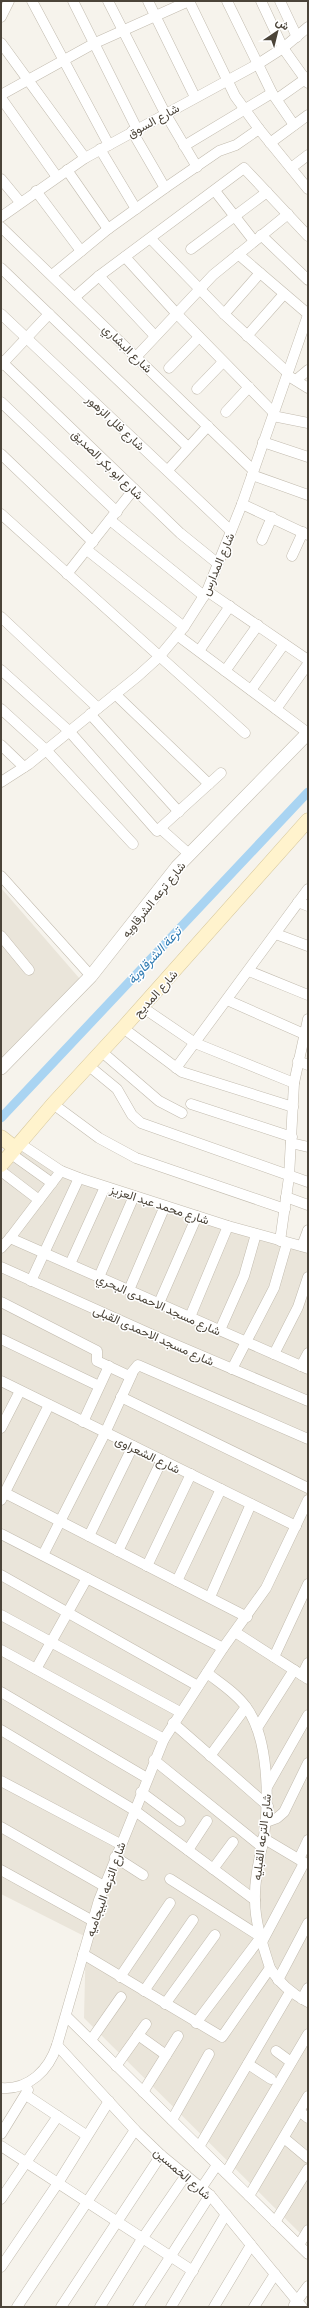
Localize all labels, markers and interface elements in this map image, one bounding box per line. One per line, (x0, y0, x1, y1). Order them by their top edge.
north arrow (257, 12, 297, 52)
text: ش (273, 14, 292, 33)
street label: شارع السوق (125, 100, 183, 143)
street label: شارع البشاري (98, 321, 156, 378)
street label: شارع فلل الزهور (81, 391, 148, 455)
street label: شارع ابو بكر الصديق (67, 426, 147, 504)
street label: شارع المدارس (198, 531, 239, 598)
street label: شارع ترعه الشرقاويه (118, 858, 190, 942)
water label: ترعة الشرقاوية (124, 922, 187, 988)
street label: شارع المديح (130, 966, 182, 1022)
street label: شارع محمد عبد العزيز (107, 1181, 211, 1229)
street label: شارع مسجد الاحمدى البحري (93, 1270, 223, 1341)
street label: شارع مسجد الاحمدى القبلى (90, 1302, 217, 1371)
street label: شارع الشعراوى (112, 1432, 183, 1478)
street label: شارع الترعه القبليه (249, 1793, 276, 1881)
street label: شارع الترعه البيجاميه (82, 1840, 131, 1939)
street label: شارع الخمسين (149, 2144, 215, 2204)

